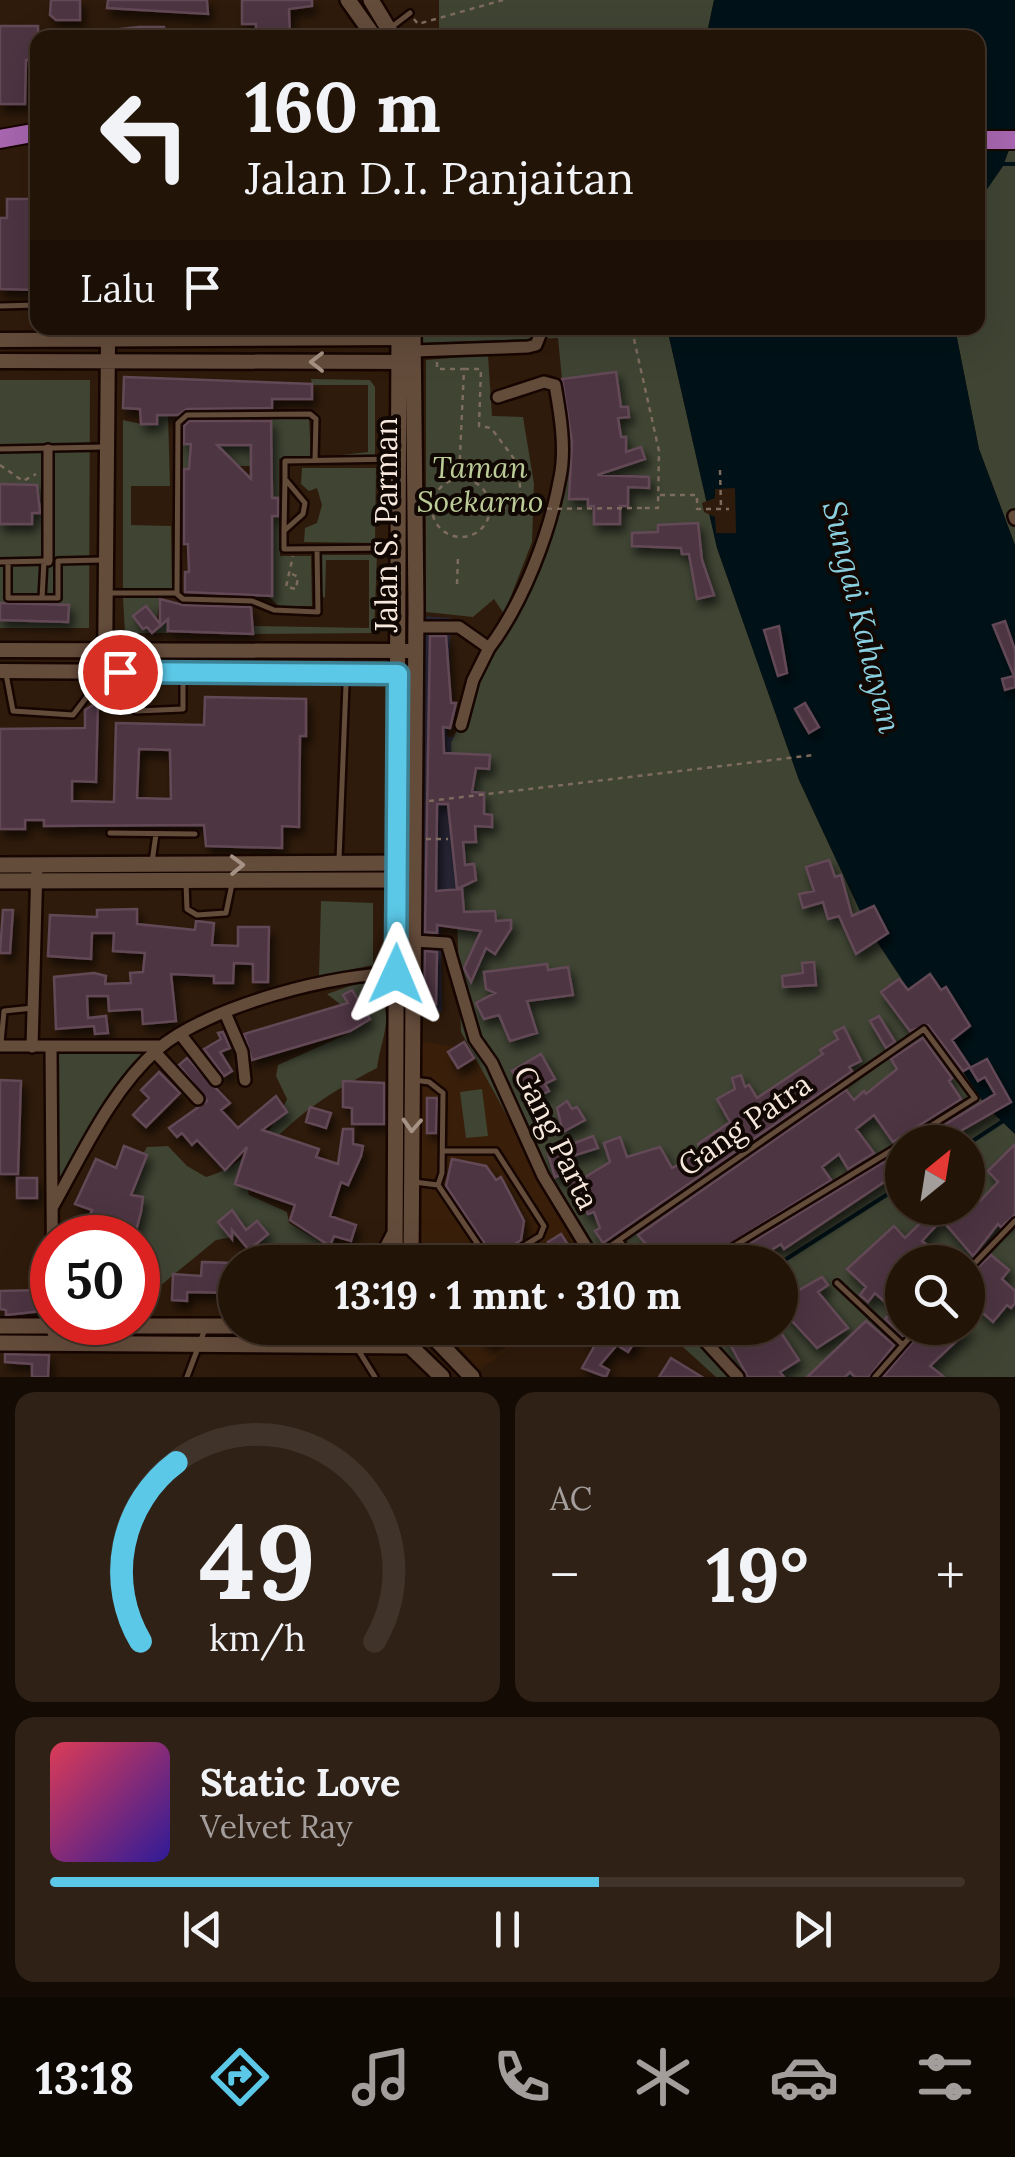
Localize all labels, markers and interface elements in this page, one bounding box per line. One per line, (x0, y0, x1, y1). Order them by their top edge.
text: 160 m (245, 62, 441, 151)
icon: left (80, 70, 210, 200)
text: Jalan D.I. Panjaitan (245, 149, 634, 206)
icon: arrive (175, 260, 230, 315)
text: Lalu (80, 264, 155, 312)
one-way arrow (308, 352, 324, 373)
street label: Jalan S. Parman (367, 417, 405, 634)
park label: Taman Soekarno (417, 448, 543, 520)
water label: Sungai Kahayan (814, 497, 911, 738)
pin (78, 630, 163, 715)
icon: arrive (93, 645, 148, 700)
one-way arrow (230, 854, 246, 876)
position arrow (344, 922, 448, 1026)
street label: Gang Parta (505, 1060, 608, 1216)
street label: Gang Patra (670, 1064, 819, 1185)
one-way arrow (402, 1117, 423, 1133)
north arrow (885, 1125, 985, 1225)
map controls (885, 1125, 985, 1345)
speed limit sign: 50 (30, 1215, 160, 1345)
button: search (885, 1245, 985, 1345)
text: 13:19 · 1 mnt · 310 m (335, 1271, 681, 1319)
text: AC (550, 1478, 592, 1519)
text: 49 (199, 1494, 316, 1627)
text: 19° (706, 1527, 809, 1623)
text: − (550, 1540, 579, 1610)
text: + (936, 1540, 965, 1610)
text: km/h (209, 1615, 306, 1661)
text: Static Love (200, 1758, 400, 1806)
text: Velvet Ray (200, 1806, 353, 1847)
icon: previous (175, 1902, 230, 1957)
icon: pause (480, 1902, 535, 1957)
icon: next (785, 1902, 840, 1957)
icon: directions (205, 2042, 275, 2112)
icon: music (346, 2042, 416, 2112)
icon: phone (487, 2042, 557, 2112)
icon: climate (628, 2042, 698, 2112)
icon: car (769, 2042, 839, 2112)
icon: filters (910, 2042, 980, 2112)
text: 13:18 (35, 2049, 134, 2106)

